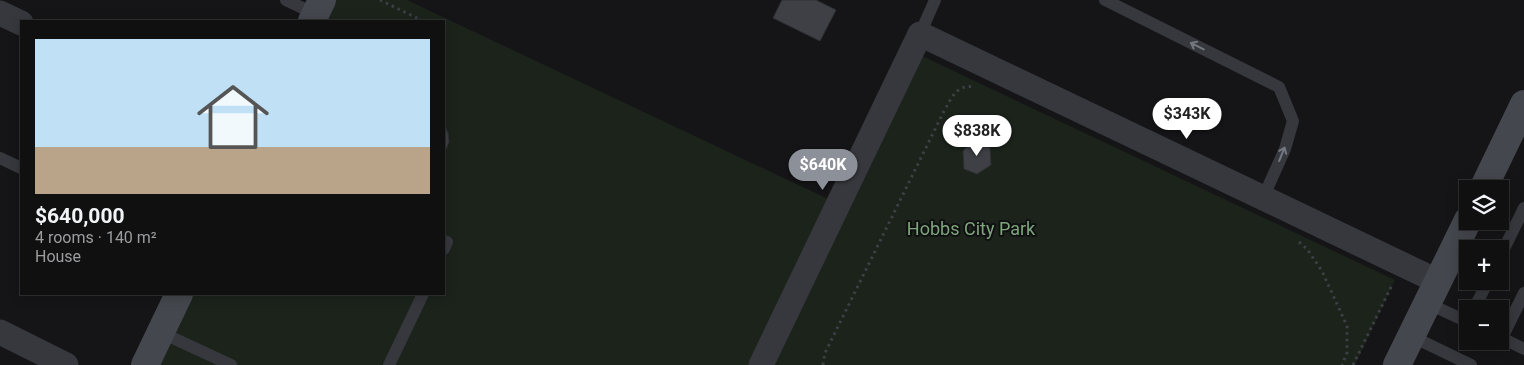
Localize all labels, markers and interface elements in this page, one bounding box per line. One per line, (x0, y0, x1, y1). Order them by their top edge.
one-way arrow (1190, 41, 1205, 50)
icon: home (188, 72, 278, 162)
pin: $343K (1152, 98, 1222, 140)
text: $343K (1164, 104, 1210, 123)
pin: $838K (942, 114, 1012, 157)
text: $838K (954, 121, 1000, 140)
one-way arrow (1279, 146, 1288, 161)
pin: $640K (788, 148, 858, 191)
text: $640K (800, 155, 846, 174)
map controls (1459, 180, 1509, 350)
button: layers (1459, 180, 1509, 230)
text: $640,000 (35, 204, 125, 228)
park label: Hobbs City Park (907, 218, 1036, 239)
text: 4 rooms · 140 m² (35, 228, 157, 247)
button: + (1459, 240, 1509, 290)
text: House (35, 247, 81, 266)
button: − (1459, 300, 1509, 350)

